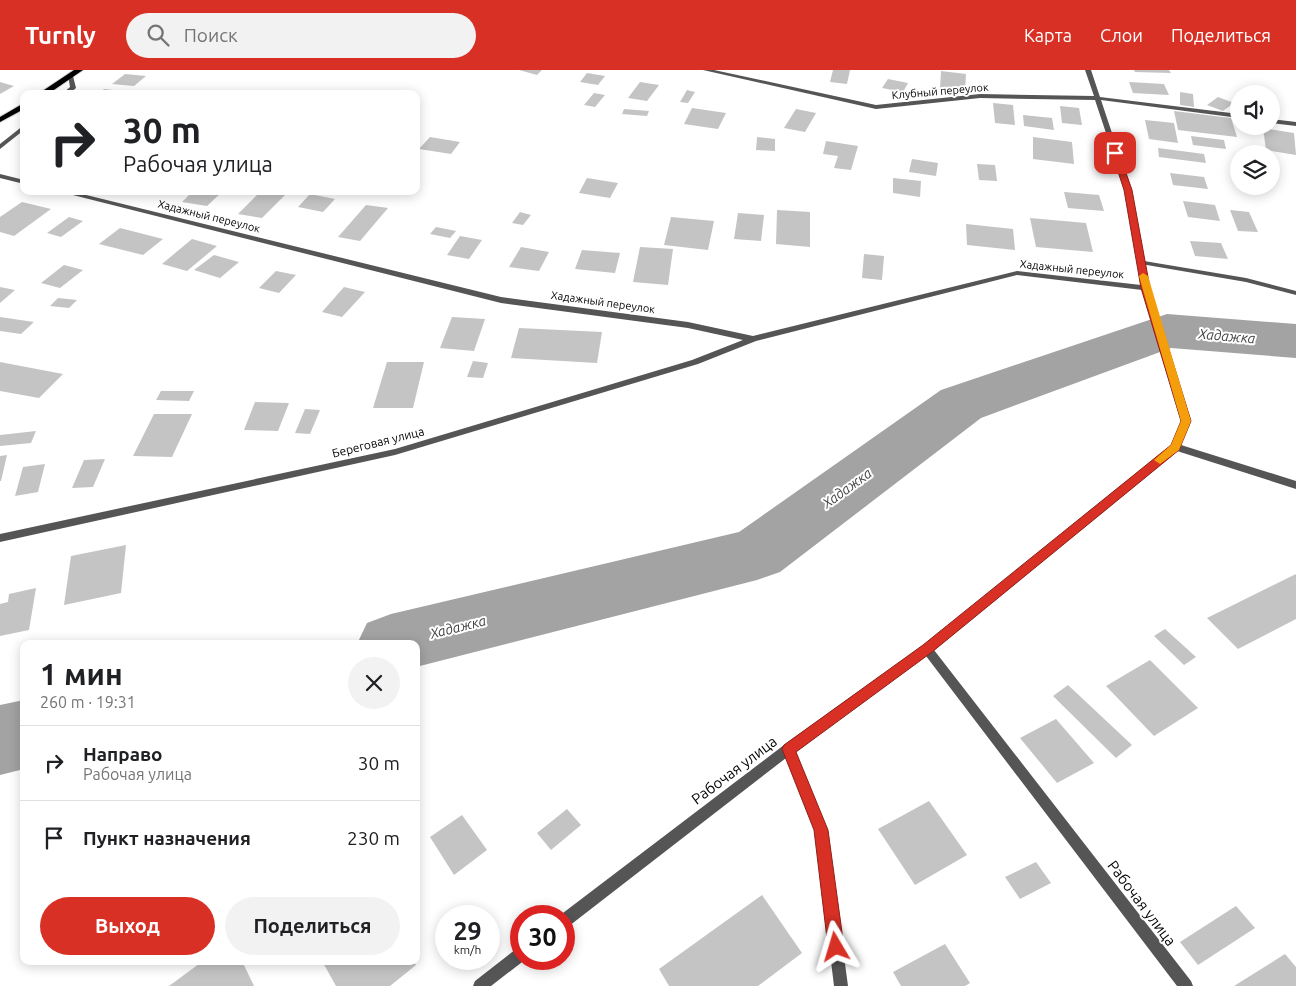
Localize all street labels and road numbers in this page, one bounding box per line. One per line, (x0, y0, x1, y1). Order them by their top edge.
street label: Клубный переулок (891, 81, 989, 101)
street label: Хадажный переулок (157, 197, 262, 235)
street label: Хадажный переулок (1019, 258, 1125, 280)
street label: Хадажный переулок (550, 289, 656, 315)
street label: Береговая улица (331, 424, 425, 460)
street label: Рабочая улица (688, 732, 780, 808)
street label: Рабочая улица (1104, 857, 1180, 949)

